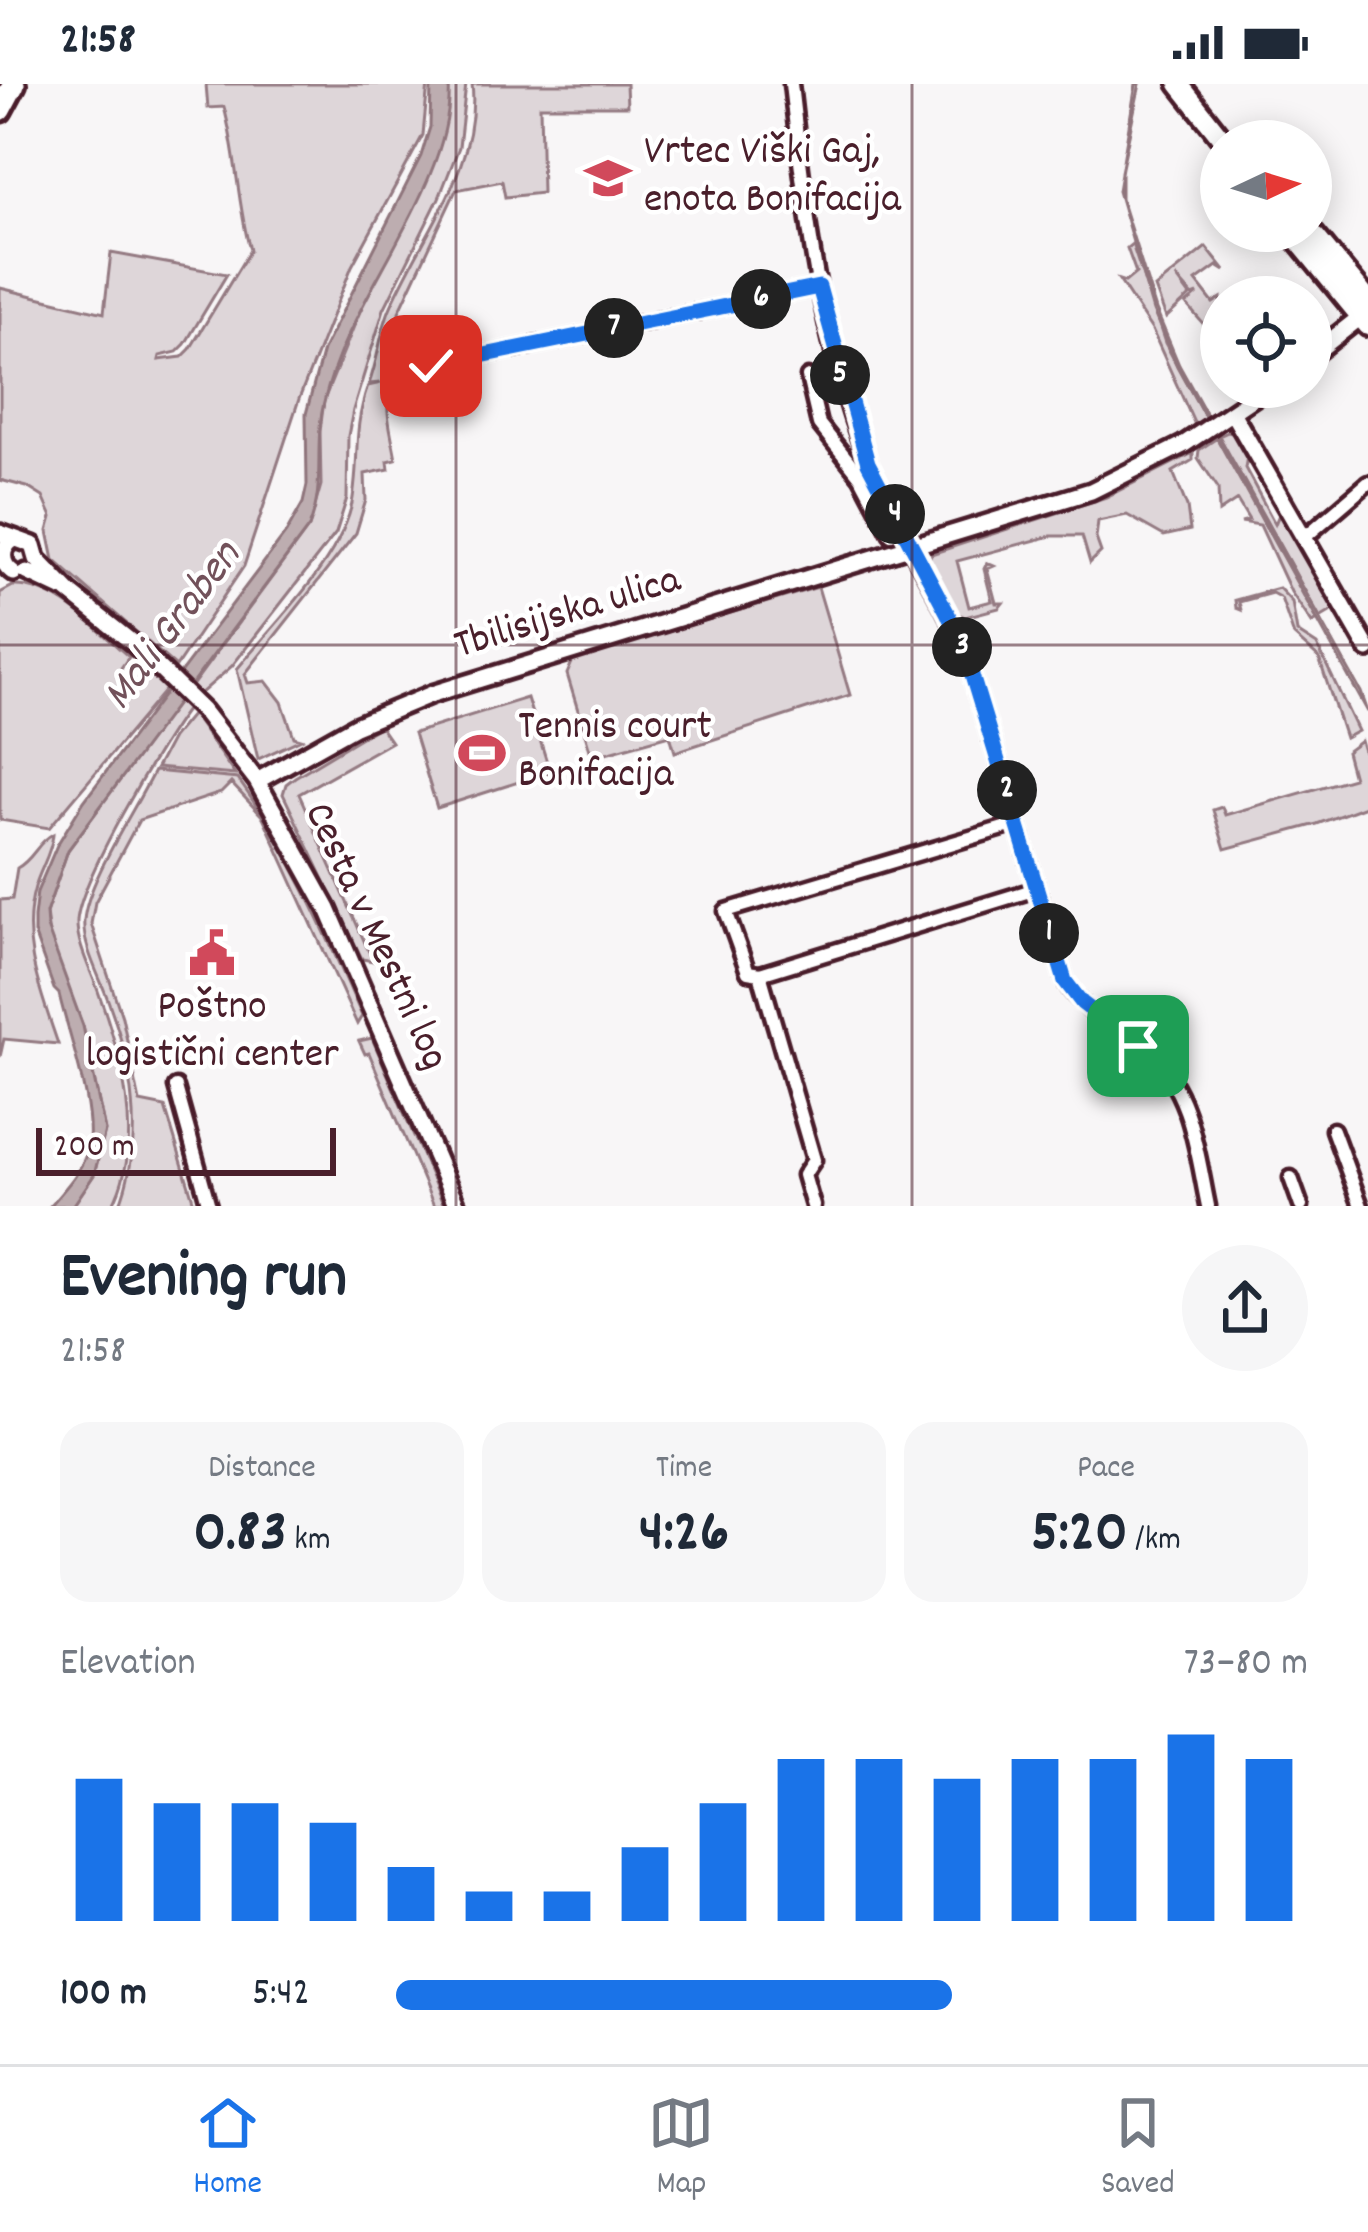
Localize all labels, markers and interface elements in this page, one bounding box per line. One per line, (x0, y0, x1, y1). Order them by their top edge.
text: 21:58 (60, 10, 136, 74)
north arrow (1200, 120, 1332, 252)
map controls (1200, 120, 1332, 408)
place label: Vrtec Viški Gaj, enota Bonifacija (644, 124, 902, 232)
school or university icon: Vrtec Viški Gaj, enota Bonifacija (583, 153, 633, 203)
pin: 6 (731, 269, 791, 329)
text: 6 (753, 275, 769, 322)
button: locate (1200, 276, 1332, 408)
pin: 7 (584, 298, 644, 358)
text: 7 (608, 304, 620, 351)
pin (380, 315, 482, 417)
icon: check (398, 333, 464, 399)
pin: 5 (810, 345, 870, 405)
text: 5 (832, 351, 848, 398)
pin: 4 (865, 484, 925, 544)
text: 4 (888, 490, 902, 537)
water label: Mali Graben (89, 528, 260, 725)
street label: Tbilisijska ulica (448, 552, 690, 678)
pin: 3 (932, 617, 992, 677)
text: 3 (955, 623, 969, 670)
place label: Tennis court Bonifacija (518, 699, 712, 807)
sports icon: Tennis court Bonifacija (457, 728, 507, 778)
pin: 2 (977, 760, 1037, 820)
text: 2 (1000, 766, 1014, 813)
street label: Cesta v Mestni log (286, 793, 462, 1081)
pin: 1 (1019, 903, 1079, 963)
text: 1 (1045, 909, 1053, 956)
public building icon: Poštno logistični center (187, 928, 237, 978)
place label: Poštno logistični center (85, 979, 339, 1087)
pin (1087, 995, 1189, 1097)
icon: arrive (1105, 1013, 1171, 1079)
scale bar (36, 1122, 336, 1175)
text: 200 m (54, 1125, 135, 1172)
text: Evening run (60, 1234, 347, 1328)
button: share (1182, 1245, 1308, 1371)
text: 21:58 (60, 1326, 126, 1381)
text: Distance (208, 1446, 316, 1493)
text: Time (656, 1446, 712, 1493)
text: Pace (1077, 1446, 1135, 1493)
text: 0.83 (193, 1493, 287, 1579)
text: 4:26 (639, 1493, 729, 1579)
text: 5:20 (1031, 1493, 1128, 1579)
text: km (287, 1518, 331, 1565)
text: /km (1128, 1518, 1181, 1565)
text: Elevation (60, 1638, 196, 1693)
text: 73–80 m (1184, 1638, 1308, 1693)
text: 100 m (60, 1968, 147, 2023)
text: 5:42 (252, 1968, 310, 2023)
tab: Home (193, 2090, 262, 2209)
tab: Map (648, 2090, 714, 2209)
tab: Saved (1101, 2090, 1175, 2209)

